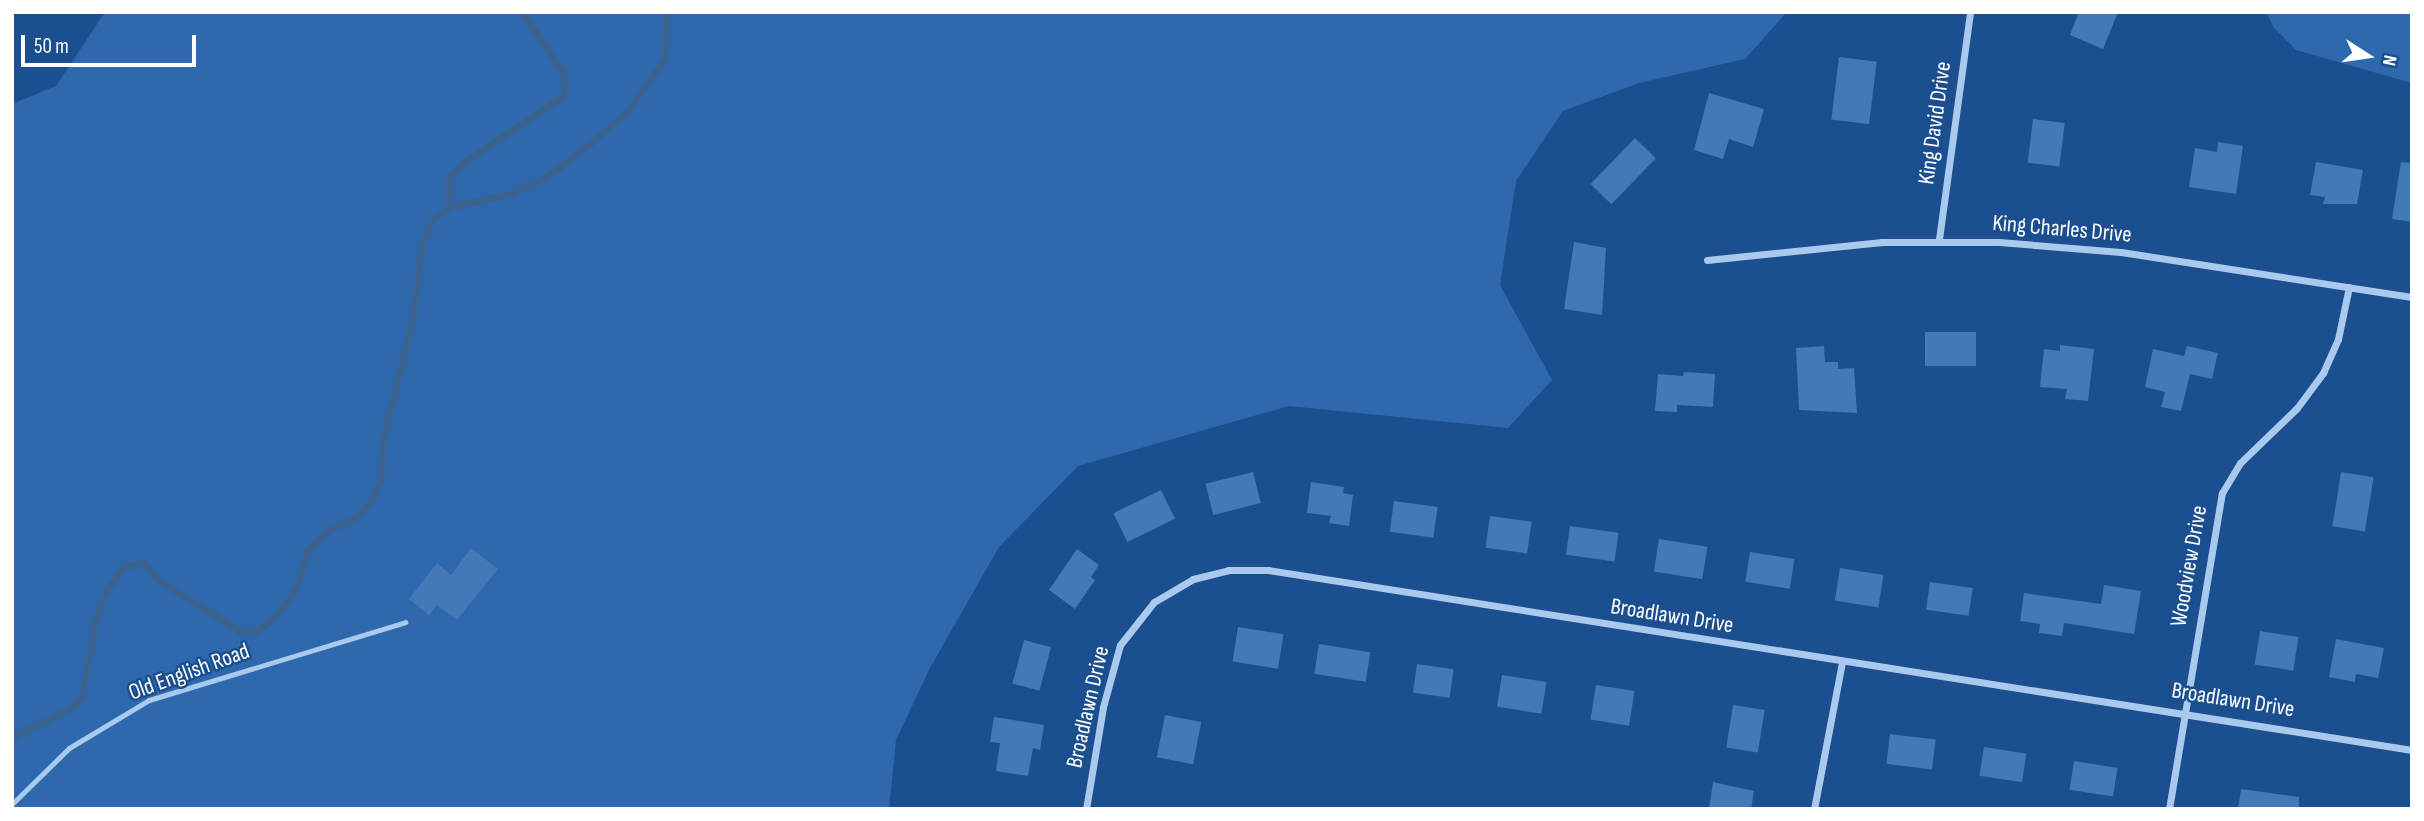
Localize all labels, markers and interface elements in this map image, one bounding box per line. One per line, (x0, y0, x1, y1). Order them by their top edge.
scale bar (24, 21, 200, 65)
north arrow (2333, 21, 2403, 91)
text: 50 m (34, 34, 69, 59)
text: N (2377, 53, 2401, 68)
street label: King David Drive (1913, 60, 1957, 186)
street label: King Charles Drive (1991, 209, 2133, 249)
street label: Woodview Drive (2165, 503, 2213, 629)
street label: Broadlawn Drive (1609, 593, 1735, 639)
street label: Old English Road (125, 637, 253, 707)
street label: Broadlawn Drive (1061, 643, 1115, 771)
street label: Broadlawn Drive (2170, 677, 2296, 723)

